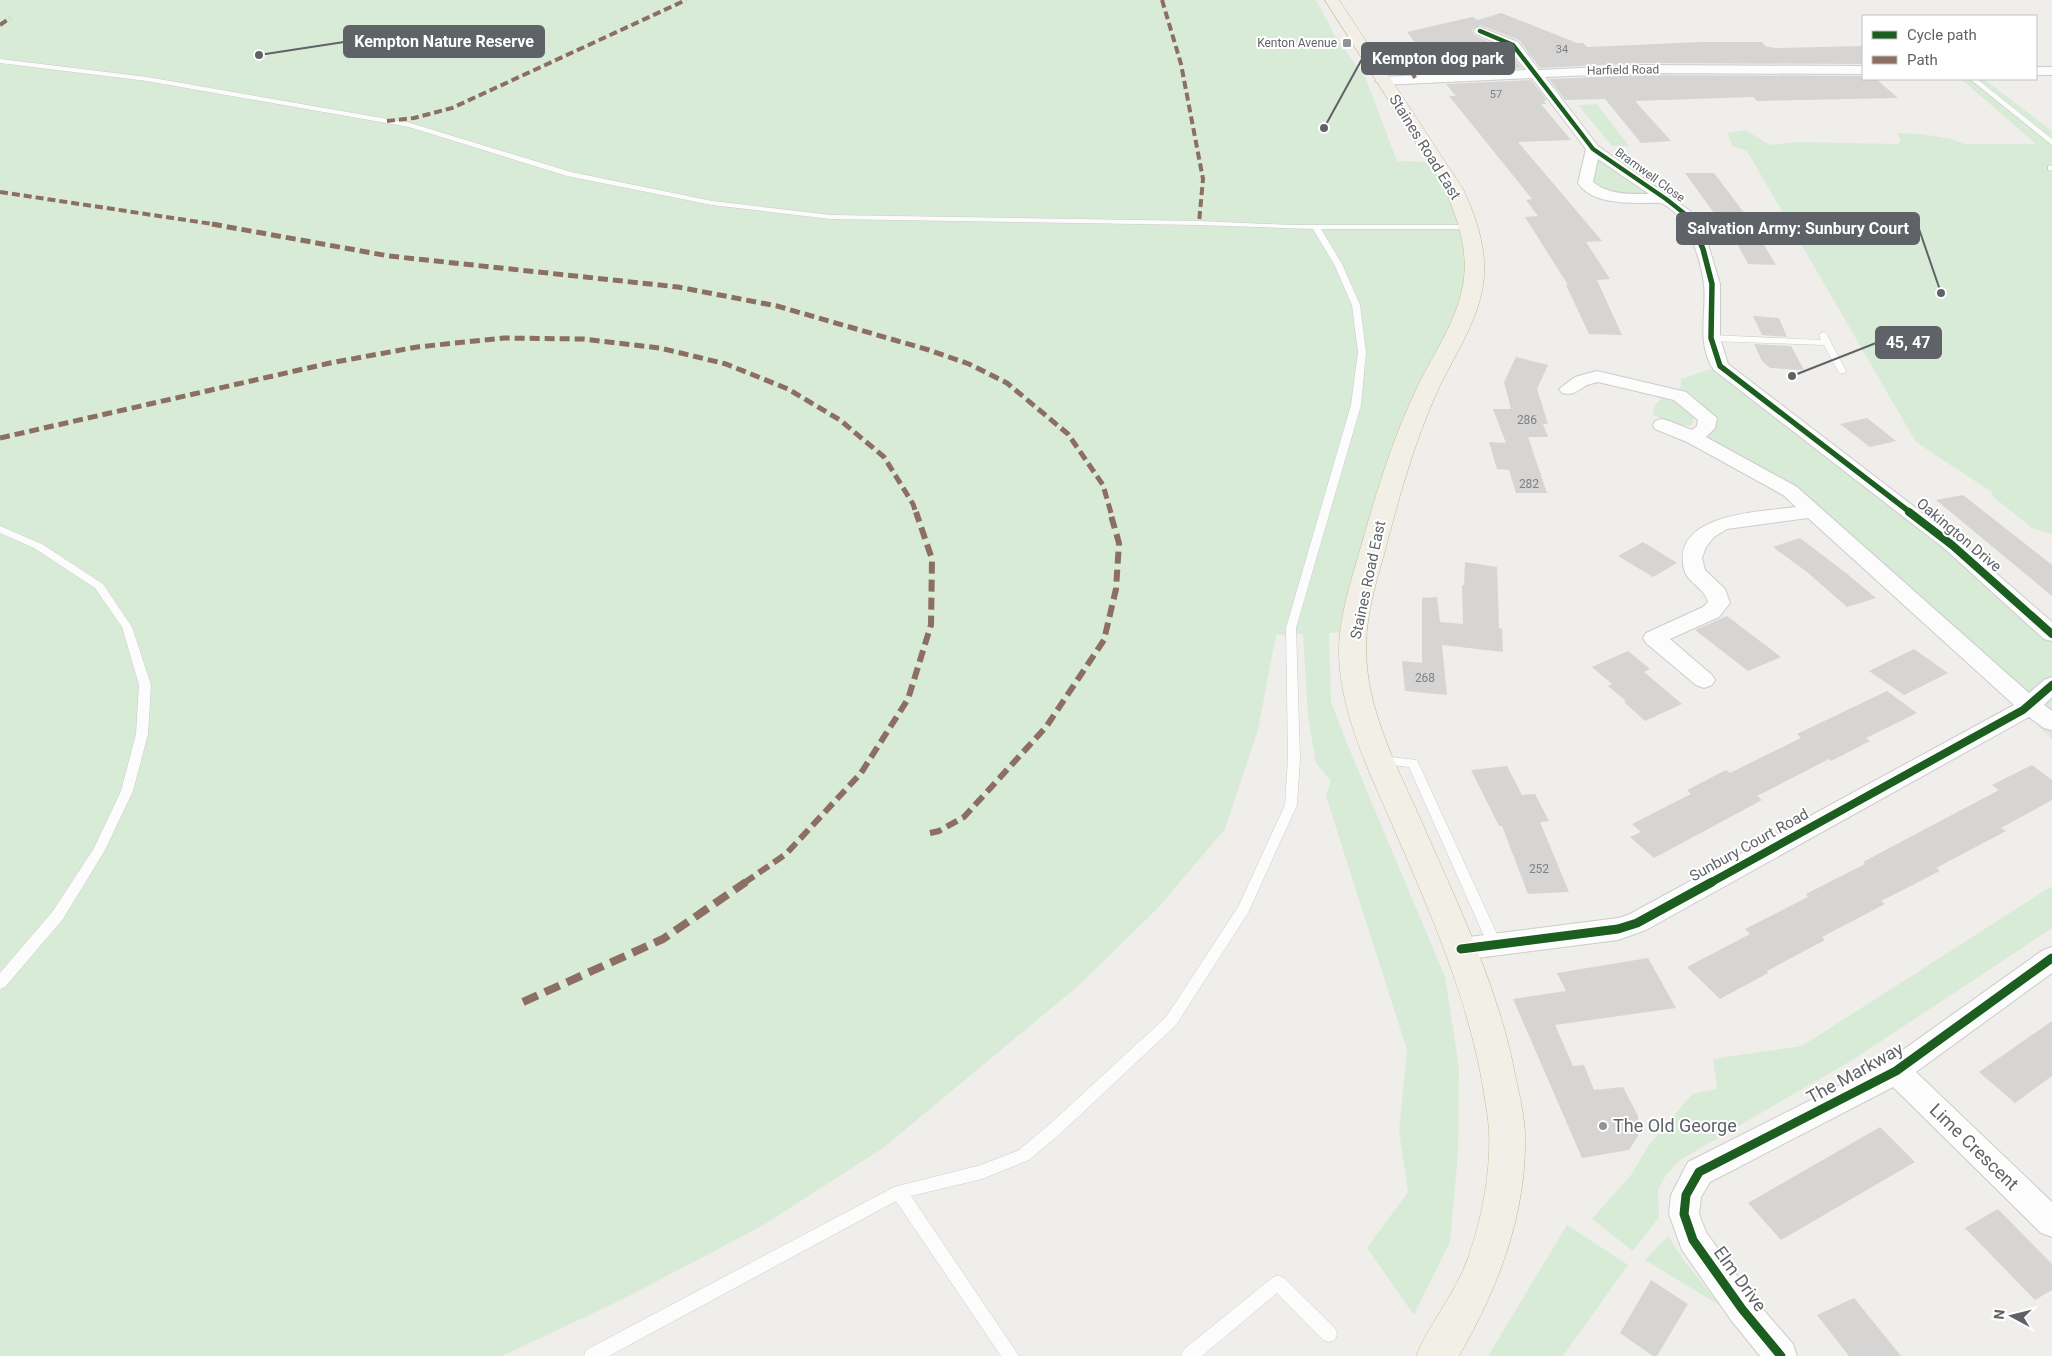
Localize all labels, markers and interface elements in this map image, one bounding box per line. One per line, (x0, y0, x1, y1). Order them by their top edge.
legend (1862, 15, 2037, 80)
callout: Kempton Nature Reserve (344, 26, 544, 57)
text: Cycle path (1907, 26, 1977, 44)
text: Kempton Nature Reserve (354, 32, 534, 51)
place label: Kenton Avenue (1257, 36, 1337, 50)
marker: Kenton Avenue (1341, 37, 1353, 49)
callout: Kempton dog park (1362, 43, 1514, 74)
house number: 34 (1556, 43, 1568, 56)
text: Kempton dog park (1372, 49, 1504, 68)
text: Path (1907, 51, 1938, 69)
street label: Harfield Road (1587, 62, 1659, 78)
house number: 57 (1490, 88, 1502, 101)
street label: Staines Road East (1385, 91, 1465, 203)
street label: Bramwell Close (1612, 145, 1688, 205)
callout: Salvation Army: Sunbury Court (1677, 213, 1919, 244)
text: Salvation Army: Sunbury Court (1687, 219, 1909, 238)
callout: 45, 47 (1876, 327, 1941, 358)
text: 45, 47 (1886, 333, 1930, 352)
house number: 286 (1517, 413, 1537, 427)
house number: 282 (1519, 477, 1539, 491)
street label: Oakington Drive (1913, 494, 2005, 576)
street label: Staines Road East (1347, 519, 1389, 641)
house number: 268 (1415, 671, 1435, 685)
street label: Sunbury Court Road (1686, 805, 1812, 885)
house number: 252 (1529, 862, 1549, 876)
street label: The Markway (1803, 1037, 1907, 1108)
street label: Lime Crescent (1926, 1099, 2023, 1194)
place label: The Old George (1613, 1115, 1737, 1136)
marker: The Old George (1597, 1120, 1609, 1132)
street label: Elm Drive (1710, 1242, 1771, 1315)
north arrow (1987, 1291, 2037, 1341)
text: N (1991, 1309, 2008, 1320)

